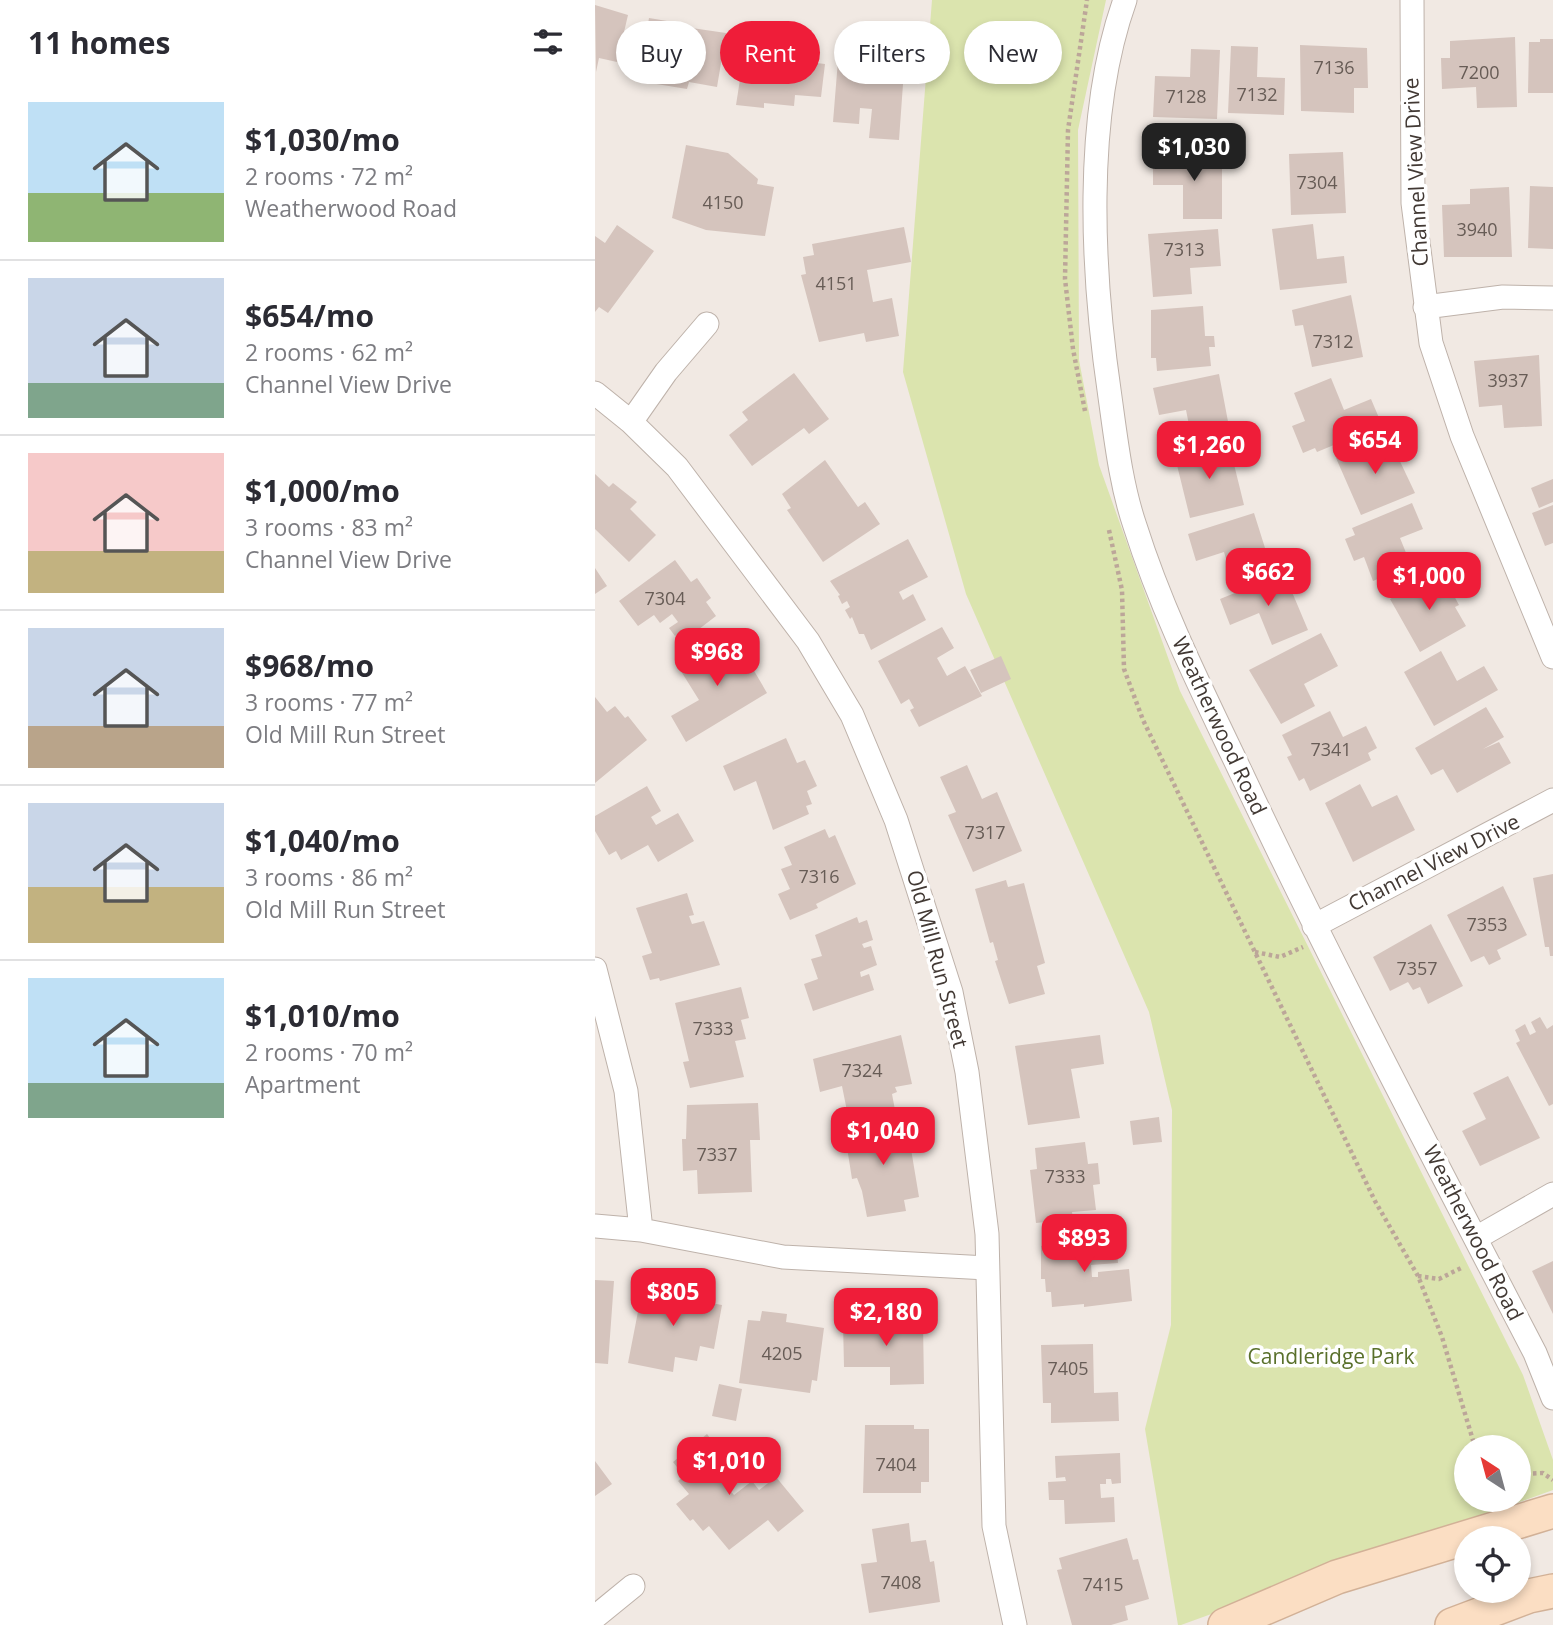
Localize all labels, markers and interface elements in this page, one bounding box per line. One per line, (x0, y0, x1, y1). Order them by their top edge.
chip: Buy (616, 21, 706, 84)
chip: Rent (720, 21, 820, 84)
chip: Filters (834, 21, 950, 84)
chip: New (964, 21, 1062, 84)
text: 11 homes (28, 22, 171, 63)
icon: filters (529, 23, 567, 61)
house number: 7136 (1313, 55, 1355, 79)
house number: 7200 (1458, 60, 1500, 84)
street label: Channel View Drive (1396, 77, 1434, 267)
house number: 7132 (1236, 82, 1278, 106)
house number: 7128 (1165, 84, 1207, 108)
text: $1,030/mo (245, 119, 400, 160)
pin: $1,030 (1137, 124, 1251, 183)
icon: home (84, 130, 168, 214)
text: $1,030 (1158, 130, 1230, 162)
text: 2 rooms · 72 m² (245, 160, 413, 192)
house number: 7304 (1296, 170, 1338, 194)
house number: 4150 (702, 190, 744, 214)
text: Weatherwood Road (245, 192, 457, 224)
house number: 3940 (1456, 217, 1498, 241)
house number: 7313 (1163, 237, 1205, 261)
house number: 4151 (815, 271, 857, 295)
text: $654/mo (245, 295, 374, 336)
icon: home (84, 306, 168, 390)
house number: 7312 (1312, 329, 1354, 353)
text: 2 rooms · 62 m² (245, 336, 413, 368)
text: Channel View Drive (245, 368, 452, 400)
house number: 3937 (1487, 368, 1529, 392)
pin: $654 (1334, 416, 1416, 476)
pin: $1,260 (1152, 421, 1266, 481)
text: $654 (1349, 423, 1401, 455)
text: $1,260 (1173, 428, 1245, 460)
text: $1,000/mo (245, 470, 400, 511)
icon: home (84, 481, 168, 565)
text: 3 rooms · 83 m² (245, 511, 413, 543)
text: Channel View Drive (245, 543, 452, 575)
pin: $662 (1227, 548, 1309, 608)
pin: $1,000 (1372, 552, 1486, 612)
text: $662 (1242, 555, 1294, 587)
text: $1,000 (1393, 559, 1465, 591)
house number: 7304 (644, 586, 686, 610)
pin: $968 (676, 628, 758, 688)
street label: Weatherwood Road (1166, 632, 1273, 819)
text: $968 (691, 635, 743, 667)
text: $968/mo (245, 645, 374, 686)
icon: home (84, 656, 168, 740)
text: 3 rooms · 77 m² (245, 686, 413, 718)
text: Old Mill Run Street (245, 718, 445, 750)
house number: 7341 (1310, 737, 1352, 761)
street label: Channel View Drive (1343, 807, 1524, 917)
text: $1,040/mo (245, 820, 400, 861)
house number: 7317 (964, 820, 1006, 844)
icon: home (84, 831, 168, 915)
text: 3 rooms · 86 m² (245, 861, 413, 893)
house number: 7316 (798, 864, 840, 888)
street label: Old Mill Run Street (901, 867, 975, 1051)
text: Old Mill Run Street (245, 893, 445, 925)
house number: 7353 (1466, 912, 1508, 936)
house number: 7357 (1396, 956, 1438, 980)
text: $1,010/mo (245, 995, 400, 1036)
icon: home (84, 1006, 168, 1090)
house number: 7333 (692, 1016, 734, 1040)
text: 2 rooms · 70 m² (245, 1036, 413, 1068)
house number: 7324 (841, 1058, 883, 1082)
text: Apartment (245, 1068, 361, 1100)
pin: $1,040 (826, 1108, 940, 1167)
text: $1,040 (847, 1114, 919, 1146)
street label: Weatherwood Road (1417, 1140, 1530, 1325)
house number: 7337 (696, 1142, 738, 1166)
house number: 7333 (1044, 1164, 1086, 1188)
pin: $893 (1043, 1214, 1125, 1274)
text: $893 (1058, 1221, 1110, 1253)
pin: $805 (632, 1268, 714, 1328)
text: $805 (647, 1275, 699, 1307)
pin: $2,180 (829, 1288, 943, 1348)
text: $2,180 (850, 1295, 922, 1327)
house number: 4205 (761, 1341, 803, 1365)
park label: Candleridge Park (1247, 1342, 1415, 1370)
house number: 7405 (1047, 1356, 1089, 1380)
north arrow (1454, 1435, 1531, 1512)
map controls (1454, 1435, 1531, 1603)
pin: $1,010 (672, 1438, 786, 1497)
text: $1,010 (693, 1444, 765, 1476)
house number: 7404 (875, 1452, 917, 1476)
button: locate (1454, 1526, 1531, 1603)
house number: 7408 (880, 1570, 922, 1594)
house number: 7415 (1082, 1572, 1124, 1596)

